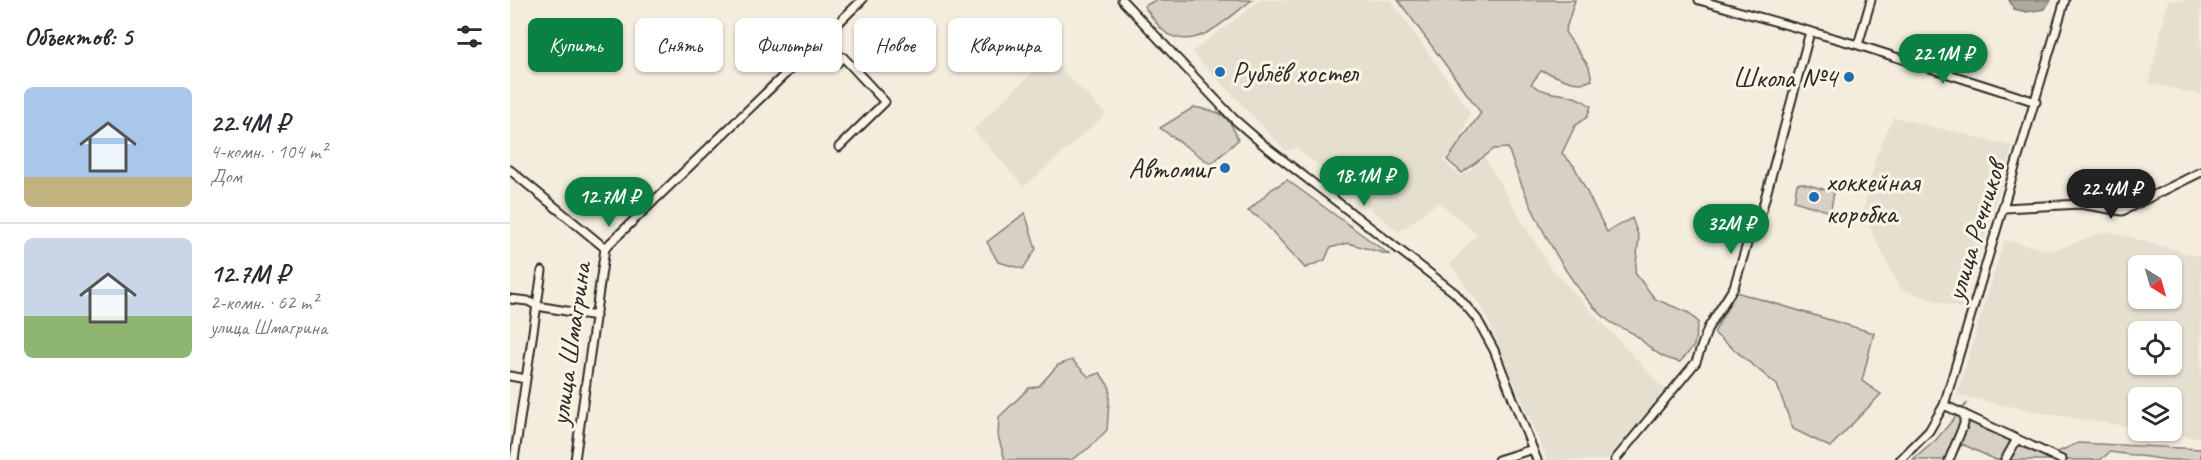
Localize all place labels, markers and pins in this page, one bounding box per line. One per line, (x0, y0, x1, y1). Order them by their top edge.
pin: 22.1M ₽ (1888, 34, 1998, 85)
place label: Рублёв хостел (1232, 55, 1359, 90)
place label: Школа №4 (1733, 60, 1839, 95)
marker: Рублёв хостел (1213, 65, 1227, 79)
marker: Школа №4 (1842, 70, 1856, 84)
place label: Автомиг (1129, 151, 1217, 186)
pin: 18.1M ₽ (1309, 156, 1419, 207)
marker: Автомиг (1218, 161, 1232, 175)
place label: хоккейная коробка (1826, 164, 1921, 231)
pin: 22.4M ₽ (2056, 169, 2166, 220)
pin: 12.7M ₽ (554, 177, 664, 228)
marker: хоккейная коробка (1807, 190, 1821, 204)
pin: 32M ₽ (1689, 204, 1773, 255)

